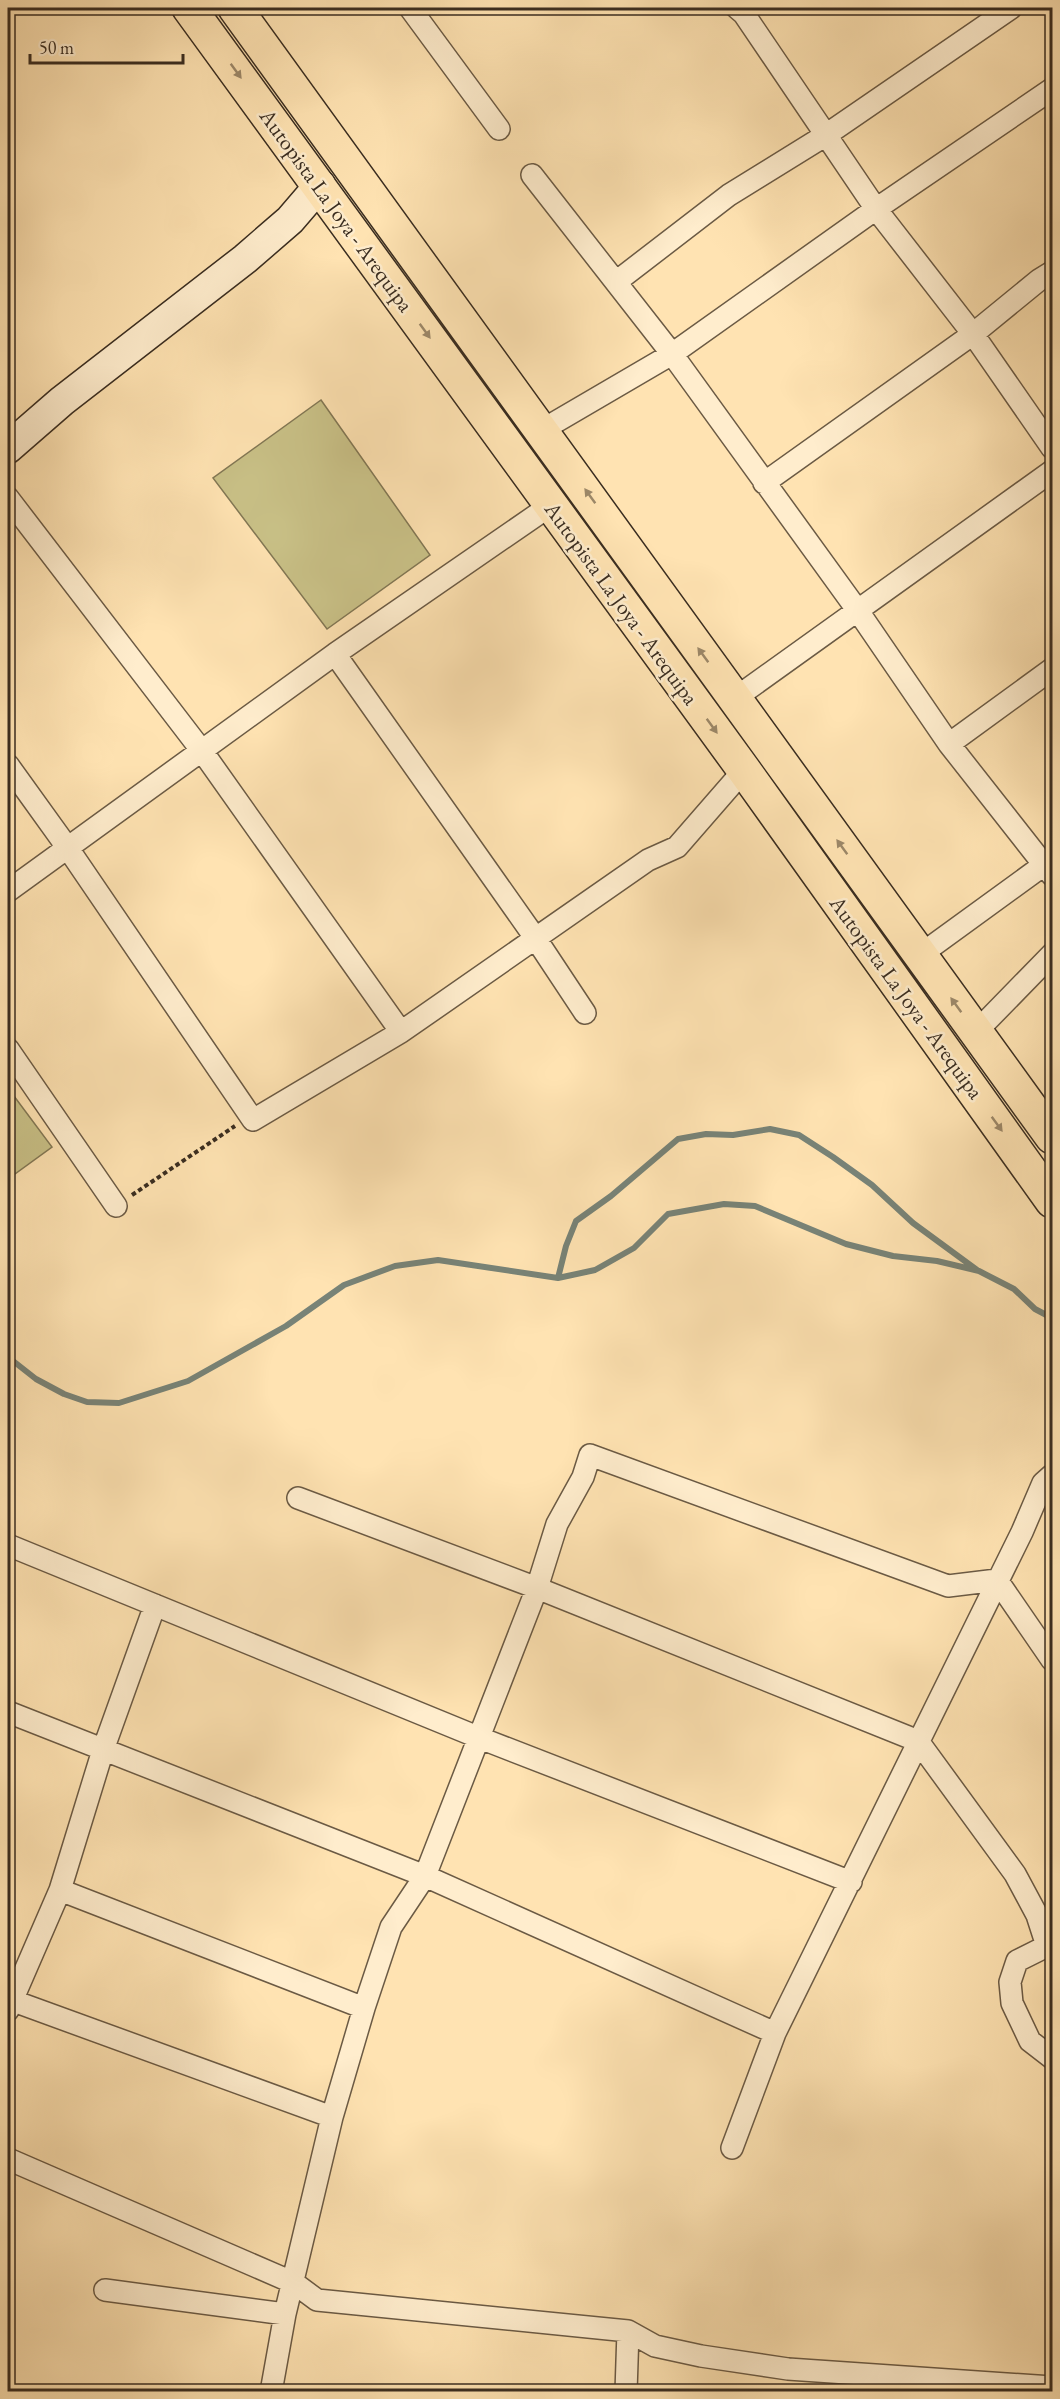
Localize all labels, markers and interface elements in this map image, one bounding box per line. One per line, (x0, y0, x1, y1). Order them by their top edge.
scale bar (30, 27, 183, 65)
text: 50 m (39, 36, 74, 59)
one-way arrow (230, 63, 242, 79)
street label: Autopista La Joya - Arequipa (252, 102, 420, 318)
one-way arrow (419, 322, 431, 338)
one-way arrow (584, 489, 596, 504)
street label: Autopista La Joya - Arequipa (537, 495, 705, 711)
one-way arrow (697, 647, 709, 663)
one-way arrow (706, 719, 718, 734)
one-way arrow (836, 839, 848, 855)
street label: Autopista La Joya - Arequipa (822, 889, 990, 1105)
one-way arrow (951, 997, 963, 1012)
one-way arrow (991, 1115, 1003, 1131)

